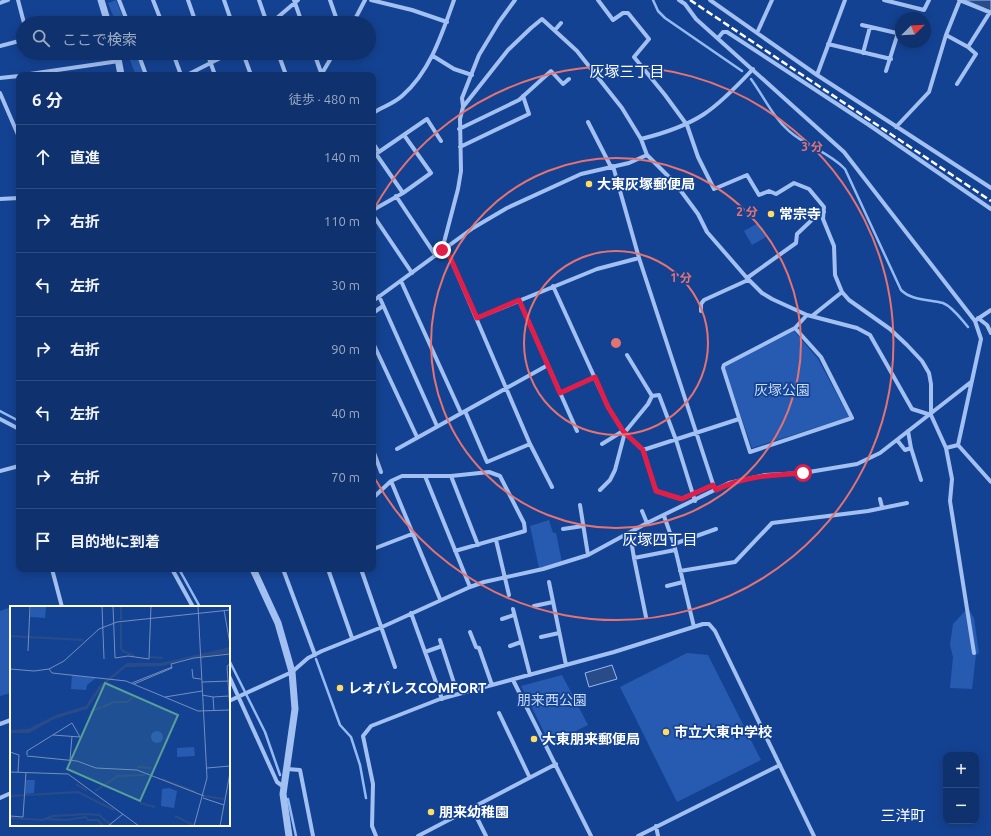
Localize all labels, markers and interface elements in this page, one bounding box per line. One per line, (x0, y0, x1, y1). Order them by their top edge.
north arrow (895, 12, 931, 48)
search box (16, 16, 376, 60)
icon: search (30, 27, 52, 49)
text: ここで検索 (62, 31, 137, 48)
district label: 灰塚三丁目 (589, 63, 665, 80)
text: 6 分 (32, 90, 63, 109)
text: 徒歩 · 480 m (289, 92, 360, 106)
text: 3 分 (801, 140, 823, 153)
icon: ahead (32, 146, 54, 168)
text: 直進 (70, 149, 100, 166)
text: 140 m (324, 150, 360, 164)
place label: 大東灰塚郵便局 (597, 176, 695, 192)
marker: 大東灰塚郵便局 (584, 179, 594, 189)
text: 2 分 (736, 205, 758, 218)
place label: 常宗寺 (779, 206, 821, 222)
marker: 常宗寺 (766, 209, 776, 219)
icon: right (32, 210, 54, 232)
text: 右折 (70, 213, 100, 230)
text: 110 m (324, 214, 360, 228)
route end (433, 241, 451, 259)
text: 1 分 (670, 271, 692, 284)
icon: left (32, 274, 54, 296)
text: 左折 (70, 277, 100, 294)
text: 30 m (331, 278, 360, 292)
centre of rings (609, 336, 623, 350)
icon: right (32, 338, 54, 360)
text: 右折 (70, 341, 100, 358)
text: 90 m (331, 342, 360, 356)
park label: 灰塚公園 (754, 382, 810, 398)
icon: left (32, 402, 54, 424)
text: 左折 (70, 405, 100, 422)
text: 40 m (331, 406, 360, 420)
route start (794, 464, 812, 482)
icon: right (32, 466, 54, 488)
text: 右折 (70, 469, 100, 486)
text: 70 m (331, 470, 360, 484)
icon: arrive (32, 530, 54, 552)
district label: 灰塚四丁目 (622, 531, 698, 548)
text: 目的地に到着 (70, 533, 160, 550)
inset map (10, 606, 230, 826)
place label: レオパレスCOMFORT (348, 680, 487, 696)
marker: レオパレスCOMFORT (335, 683, 345, 693)
park label: 朋来西公園 (517, 692, 587, 708)
place label: 市立大東中学校 (674, 724, 772, 740)
marker: 市立大東中学校 (661, 727, 671, 737)
place label: 大東朋来郵便局 (542, 731, 640, 747)
marker: 大東朋来郵便局 (529, 734, 539, 744)
map controls (943, 752, 979, 824)
button: + (943, 752, 979, 788)
button: − (943, 788, 979, 824)
place label: 朋来幼稚園 (439, 804, 509, 820)
marker: 朋来幼稚園 (426, 807, 436, 817)
district label: 三洋町 (880, 807, 926, 824)

